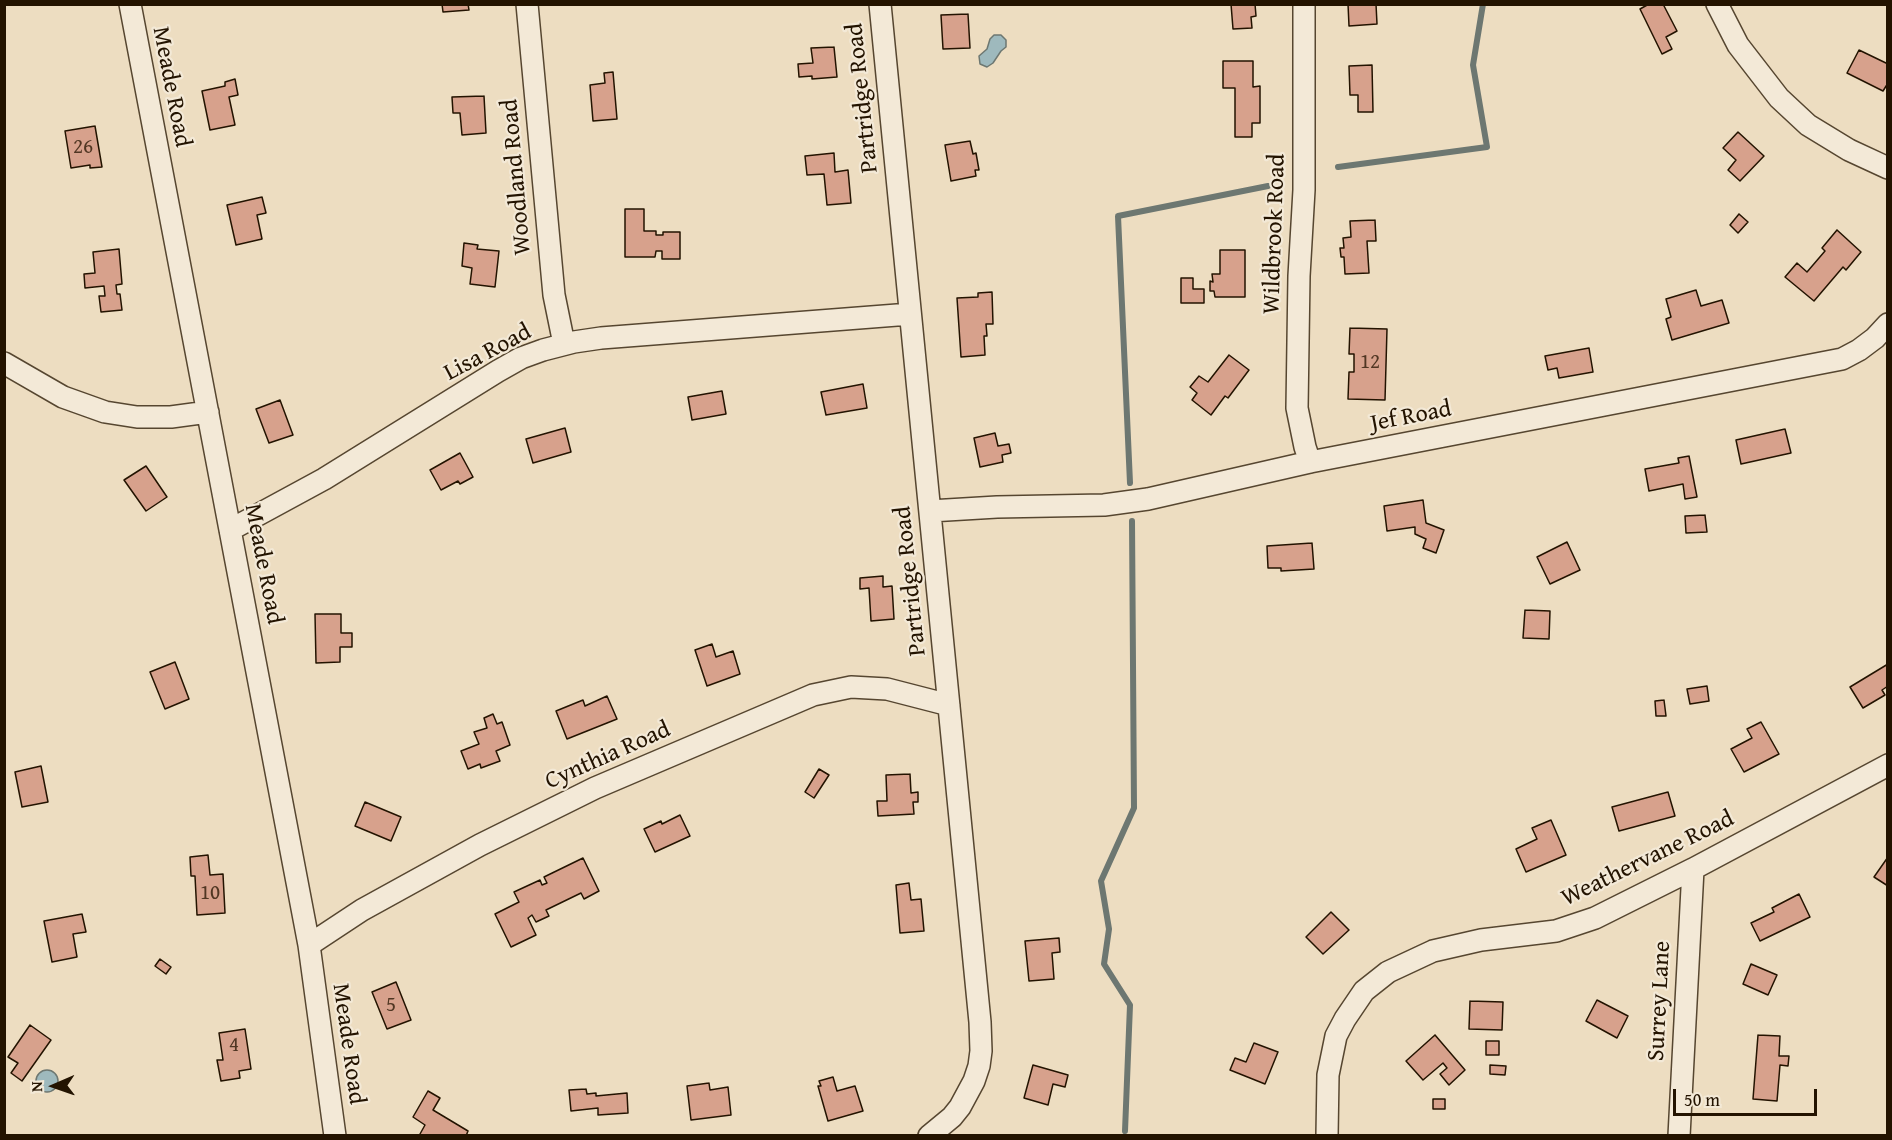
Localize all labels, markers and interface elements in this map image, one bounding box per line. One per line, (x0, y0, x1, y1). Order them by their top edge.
street label: Partridge Road (841, 22, 885, 174)
street label: Meade Road (145, 24, 197, 150)
street label: Woodland Road (496, 98, 538, 256)
house number: 26 (73, 135, 93, 161)
street label: Wildbrook Road (1258, 153, 1292, 315)
street label: Lisa Road (439, 318, 537, 388)
house number: 12 (1360, 350, 1380, 376)
street label: Jef Road (1368, 395, 1454, 439)
street label: Meade Road (237, 501, 289, 627)
street label: Partridge Road (889, 505, 933, 657)
street label: Cynthia Road (541, 716, 675, 796)
street label: Weathervane Road (1557, 805, 1739, 913)
house number: 10 (200, 881, 220, 907)
street label: Surrey Lane (1642, 940, 1678, 1062)
street label: Meade Road (325, 982, 371, 1106)
house number: 5 (386, 993, 396, 1019)
house number: 4 (229, 1033, 239, 1059)
north arrow (24, 1056, 84, 1116)
scale bar (1676, 1077, 1820, 1115)
text: N (24, 1081, 48, 1092)
text: 50 m (1684, 1086, 1720, 1113)

